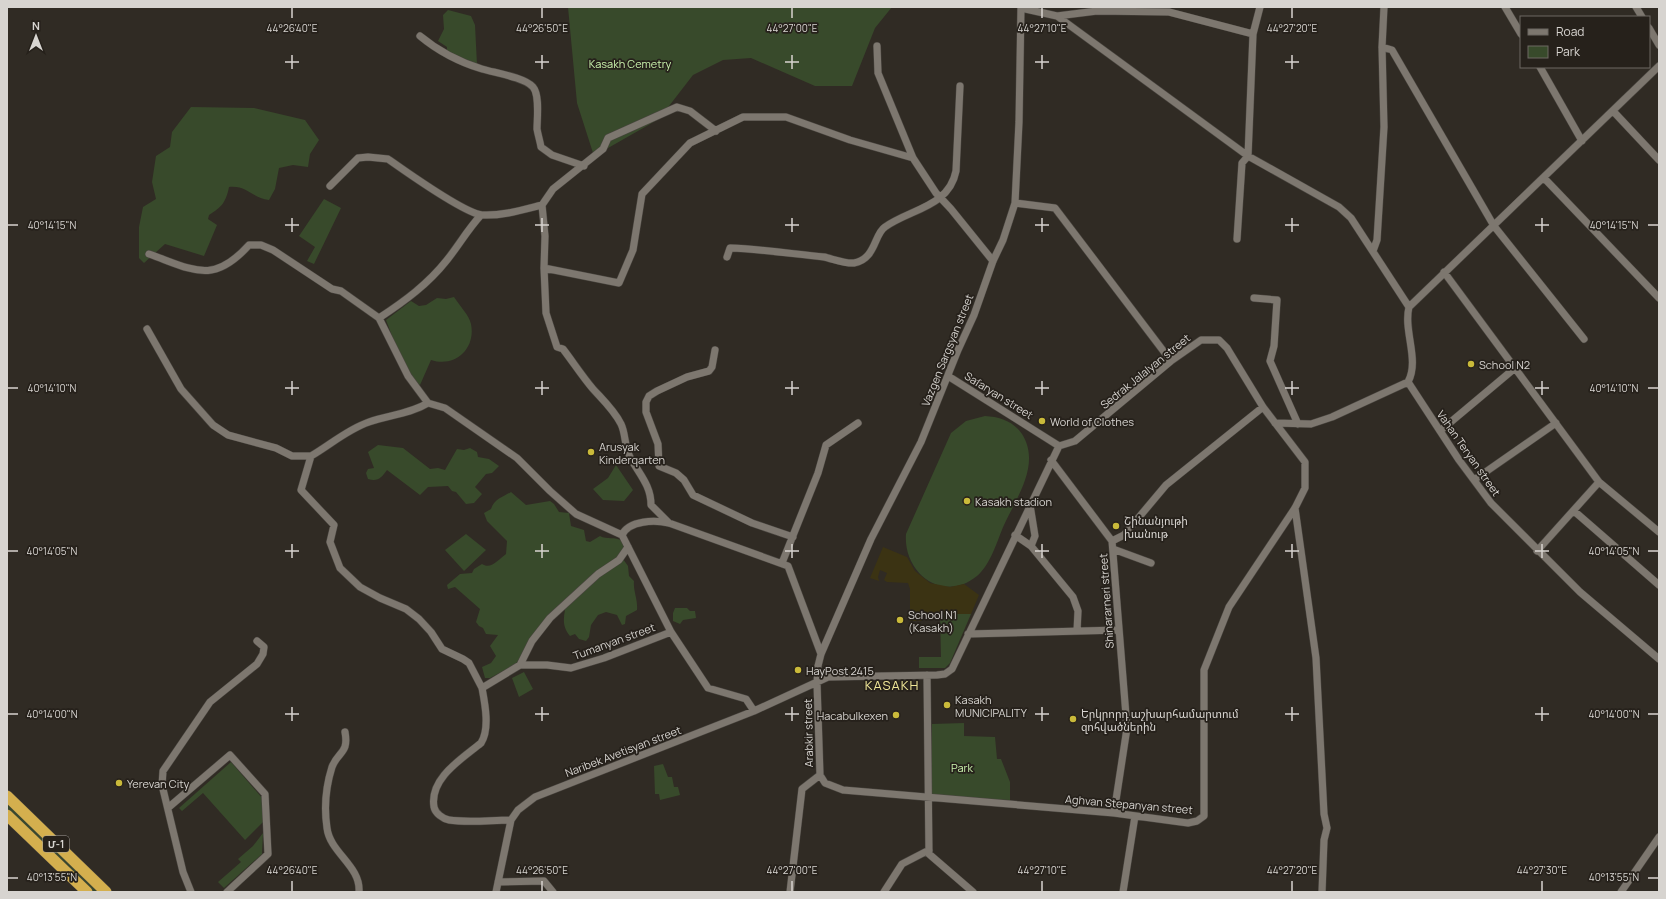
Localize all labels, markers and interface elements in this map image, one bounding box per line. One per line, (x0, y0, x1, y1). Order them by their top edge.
north arrow (16, 16, 56, 56)
legend (1520, 16, 1650, 68)
text: N (32, 18, 40, 33)
text: 44°26'40"E (267, 21, 318, 35)
text: 44°26'50"E (516, 21, 568, 35)
text: 44°27'00"E (766, 21, 818, 35)
text: 44°27'10"E (1018, 21, 1067, 35)
text: 44°27'20"E (1267, 21, 1318, 35)
text: Road (1556, 23, 1584, 40)
text: Park (1556, 43, 1581, 60)
park label: Kasakh Cemetry (589, 56, 672, 71)
text: 40°14'15"N (28, 218, 76, 232)
text: 40°14'15"N (1590, 218, 1638, 232)
street label: Vazgen Sargsyan street (918, 292, 976, 408)
street label: Sedrak Jalalyan street (1097, 330, 1193, 412)
place label: School N2 (1479, 357, 1530, 372)
marker: School N2 (1466, 359, 1476, 369)
street label: Safaryan street (962, 368, 1036, 422)
text: 40°14'10"N (28, 381, 77, 395)
text: 40°14'10"N (1590, 381, 1639, 395)
street label: Vahan Teryan street (1434, 407, 1504, 499)
place label: World of Clothes (1050, 414, 1134, 429)
marker: World of Clothes (1037, 416, 1047, 426)
place label: Arusyak Kinderqarten (599, 439, 665, 467)
marker: Arusyak Kinderqarten (586, 447, 596, 457)
place label: Kasakh stadion (975, 494, 1052, 509)
marker: Kasakh stadion (962, 496, 972, 506)
place label: Շինանյութի խանութ (1124, 513, 1188, 541)
marker: Շինանյութի խանութ (1111, 521, 1121, 531)
text: 40°14'05"N (27, 544, 78, 558)
text: 40°14'05"N (1589, 544, 1640, 558)
street label: Shinararneri street (1095, 553, 1117, 649)
place label: School N1 (Kasakh) (908, 607, 957, 635)
marker: School N1 (Kasakh) (895, 615, 905, 625)
street label: Tumanyan street (571, 619, 657, 663)
place label: HayPost 2415 (806, 663, 874, 678)
marker: HayPost 2415 (793, 665, 803, 675)
district label: KASAKH (865, 676, 919, 694)
place label: Kasakh MUNICIPALITY (955, 692, 1028, 720)
street label: Arabkir street (800, 698, 816, 768)
marker: Kasakh MUNICIPALITY (942, 700, 952, 710)
place label: Երկրորդ աշխարհամարտում զոհվածներին (1081, 706, 1239, 734)
text: 40°14'00"N (26, 707, 78, 721)
text: 40°14'00"N (1588, 707, 1640, 721)
place label: Hacabulkexen (817, 708, 888, 723)
marker: Hacabulkexen (891, 710, 901, 720)
marker: Երկրորդ աշխարհամարտում զոհվածներին (1068, 714, 1078, 724)
street label: Naribek Avetisyan street (563, 722, 683, 780)
park label: Park (951, 760, 974, 775)
place label: Yerevan City (127, 776, 190, 791)
marker: Yerevan City (114, 778, 124, 788)
street label: Aghvan Stepanyan street (1065, 791, 1193, 817)
road number: Մ-1 (43, 836, 69, 852)
text: 44°26'40"E (267, 863, 318, 877)
text: 44°26'50"E (516, 863, 568, 877)
text: 44°27'00"E (766, 863, 818, 877)
text: 44°27'10"E (1018, 863, 1067, 877)
text: 44°27'20"E (1267, 863, 1318, 877)
text: 44°27'30"E (1517, 863, 1568, 877)
text: 40°13'55"N (27, 870, 77, 884)
text: 40°13'55"N (1589, 870, 1639, 884)

